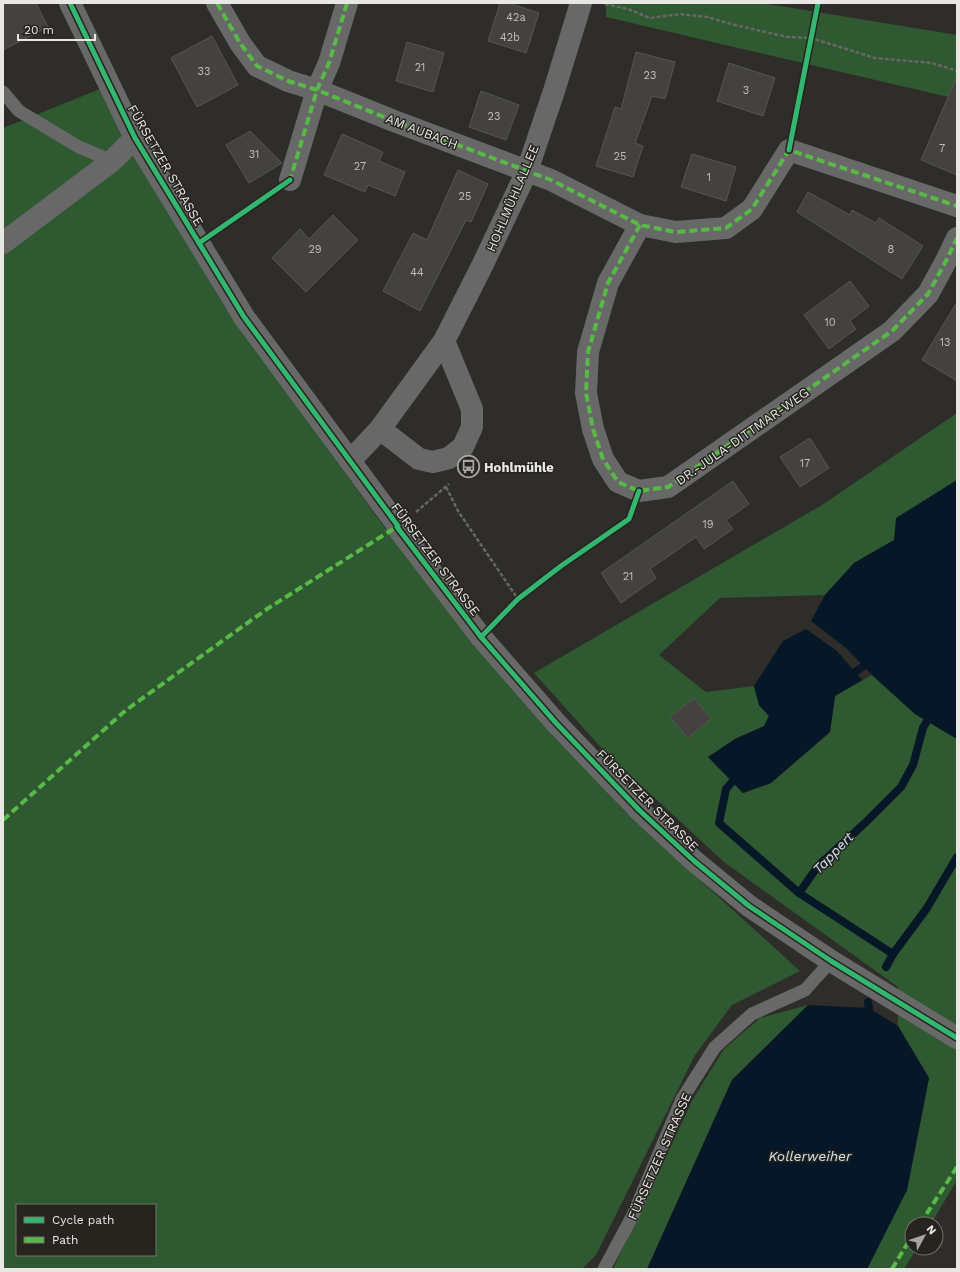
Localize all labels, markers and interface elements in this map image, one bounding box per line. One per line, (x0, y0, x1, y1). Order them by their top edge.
house number: 42a (506, 11, 526, 24)
scale bar (18, 16, 95, 42)
text: 20 m (24, 23, 54, 37)
house number: 42b (500, 31, 520, 44)
house number: 21 (415, 61, 425, 74)
house number: 33 (198, 65, 210, 78)
house number: 23 (644, 69, 656, 82)
house number: 3 (743, 84, 749, 97)
street label: FÜRSETZER STRASSE (125, 102, 206, 229)
house number: 23 (488, 110, 500, 123)
street label: AM AUBACH (384, 111, 460, 152)
street label: HOHLMÜHLALLEE (483, 142, 542, 254)
house number: 7 (939, 142, 945, 155)
house number: 31 (249, 148, 259, 161)
house number: 25 (614, 150, 626, 163)
house number: 27 (354, 160, 366, 173)
house number: 1 (707, 171, 711, 184)
house number: 25 (459, 190, 471, 203)
house number: 29 (308, 243, 322, 256)
house number: 8 (888, 243, 895, 256)
house number: 44 (410, 266, 424, 279)
house number: 10 (824, 316, 836, 329)
house number: 13 (940, 336, 950, 349)
street label: DR.-JULA-DITTMAR-WEG (673, 385, 812, 488)
bus stop icon: Hohlmühle (456, 454, 482, 480)
house number: 17 (800, 457, 810, 470)
place label: Hohlmühle (484, 460, 554, 475)
street label: FÜRSETZER STRASSE (388, 500, 483, 619)
house number: 19 (702, 518, 714, 531)
house number: 21 (623, 570, 633, 583)
street label: FÜRSETZER STRASSE (594, 746, 702, 854)
water label: Tappert (809, 829, 857, 877)
street label: FÜRSETZER STRASSE (625, 1090, 694, 1222)
water label: Kollerweiher (768, 1148, 852, 1164)
legend (16, 1204, 156, 1256)
text: Cycle path (52, 1213, 114, 1227)
north arrow (904, 1216, 944, 1256)
text: N (924, 1223, 939, 1237)
text: Path (52, 1233, 78, 1247)

